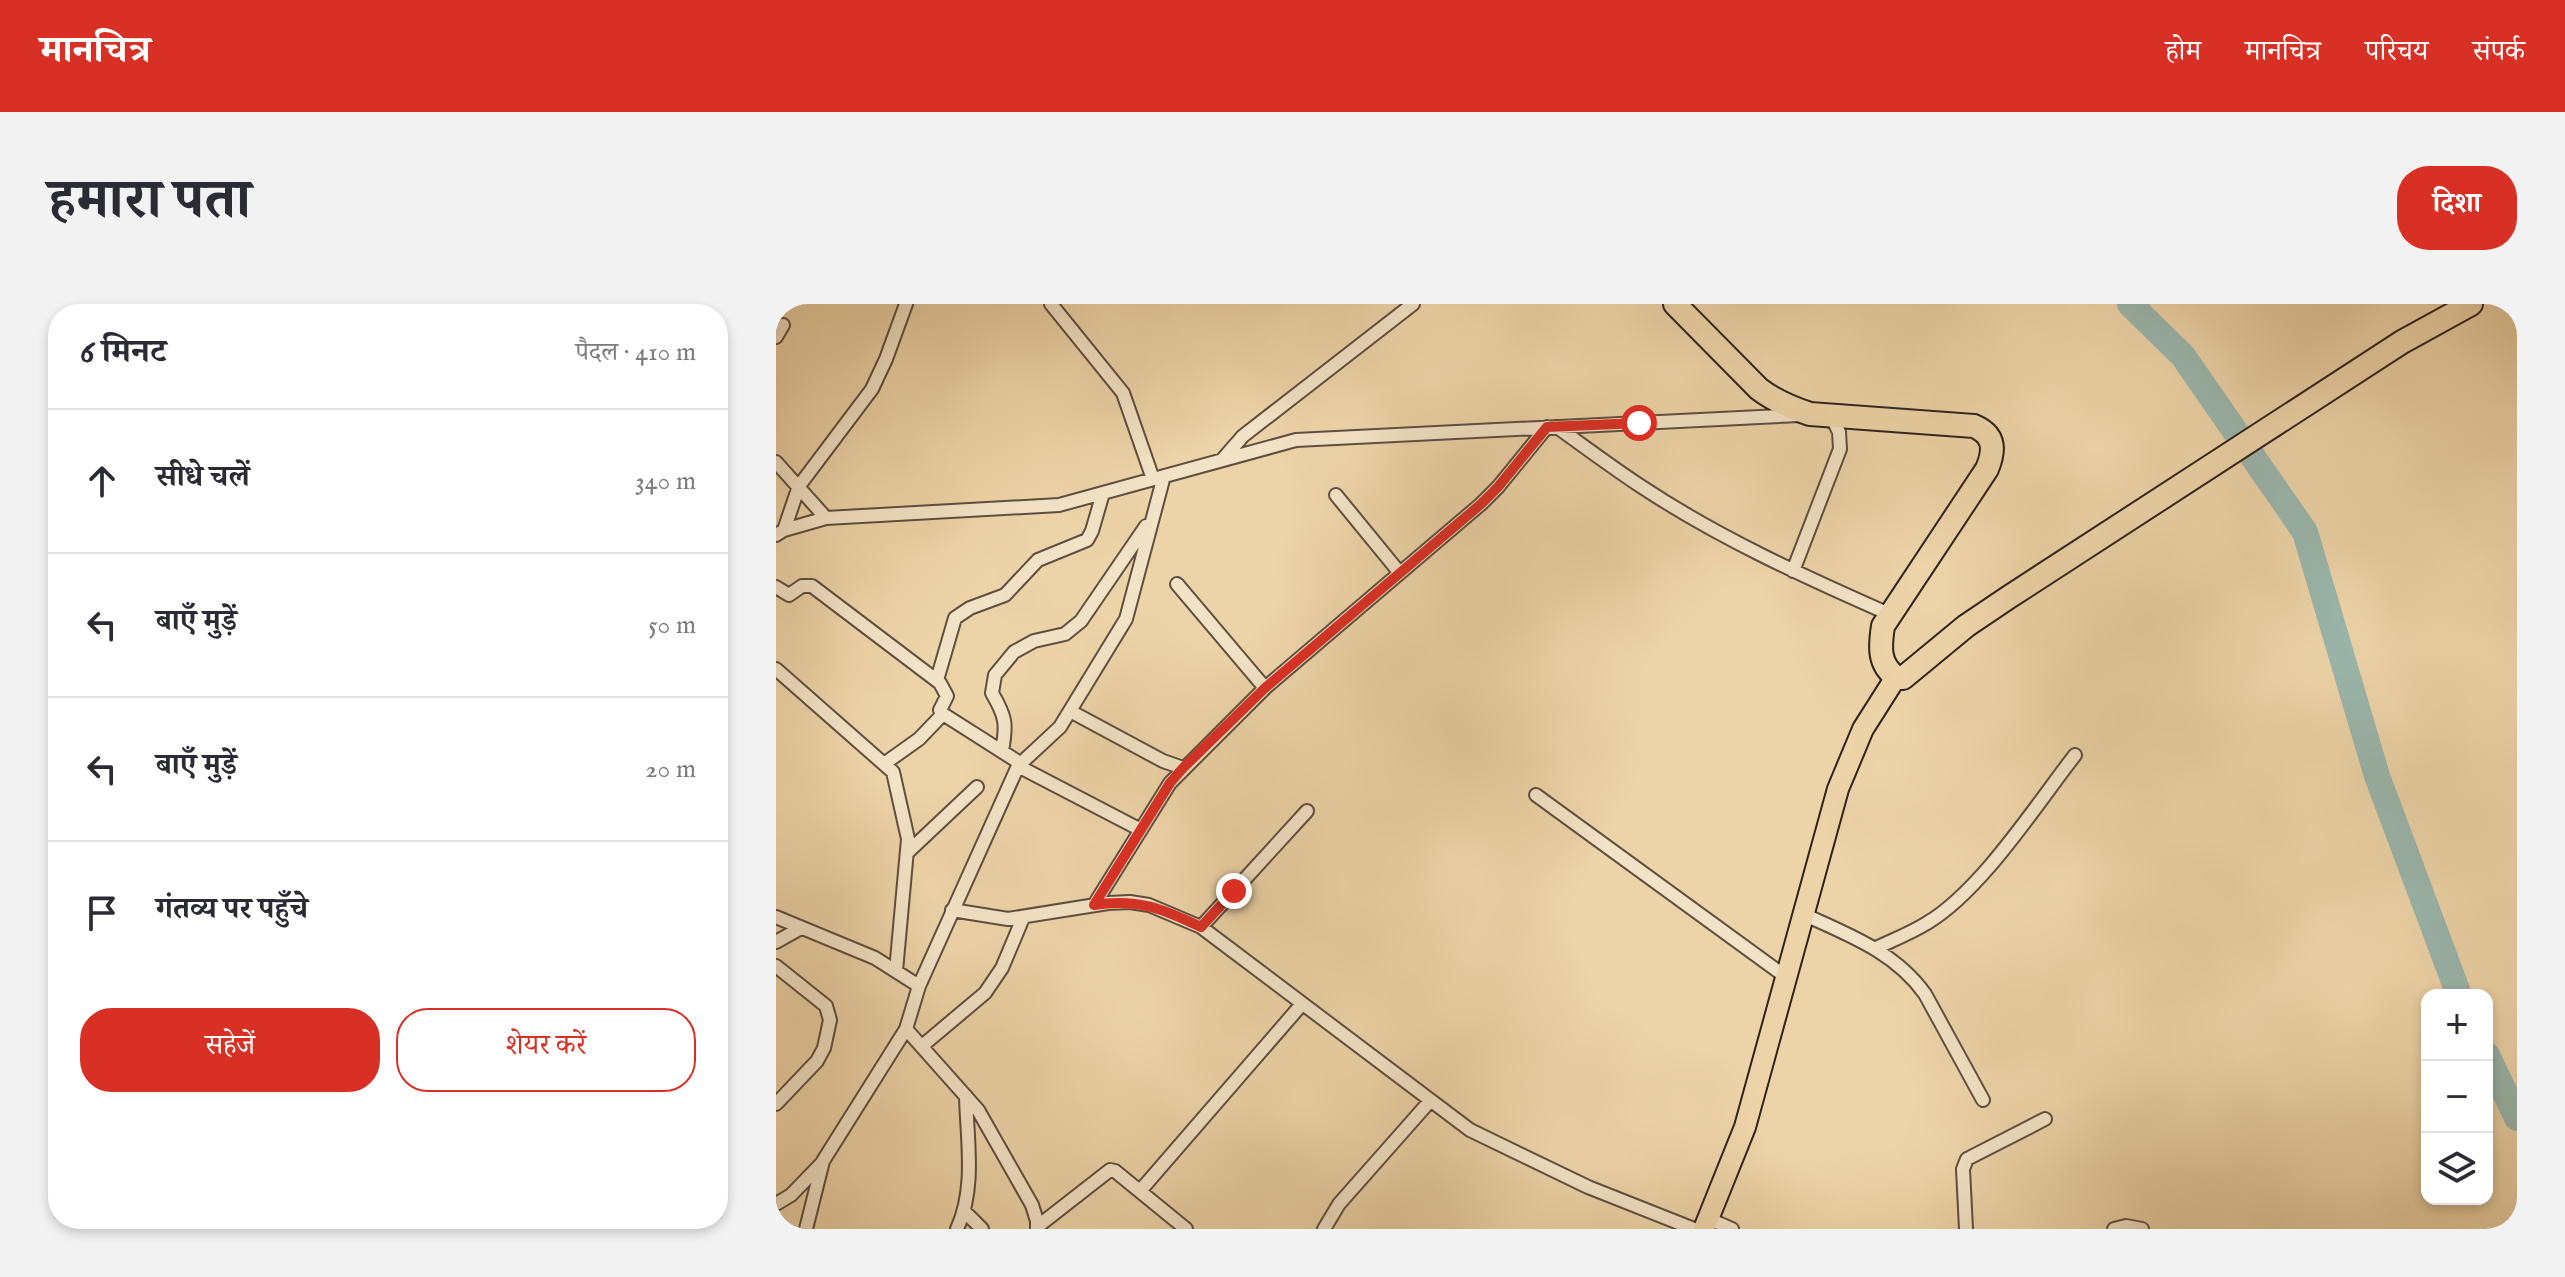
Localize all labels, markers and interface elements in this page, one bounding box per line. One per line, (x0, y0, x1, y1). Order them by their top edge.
text: मानचित्र (40, 28, 151, 76)
text: होम (2165, 35, 2201, 70)
text: मानचित्र (2245, 35, 2321, 70)
text: परिचय (2365, 35, 2428, 70)
text: संपर्क (2472, 35, 2525, 70)
text: हमारा पता (48, 166, 251, 237)
button: दिशा (2397, 166, 2517, 250)
text: 6 मिनट (80, 331, 166, 374)
text: पैदल · 410 m (576, 336, 696, 369)
route start (1621, 405, 1657, 441)
icon: ahead (80, 459, 124, 503)
text: सीधे चलें (156, 459, 250, 497)
text: 340 m (635, 465, 696, 498)
icon: left (80, 603, 124, 647)
text: बाएँ मुड़ें (156, 603, 237, 641)
text: 50 m (648, 609, 696, 642)
icon: left (80, 747, 124, 791)
text: बाएँ मुड़ें (156, 747, 237, 785)
text: 20 m (645, 753, 696, 786)
route end (1216, 873, 1252, 909)
icon: arrive (80, 891, 124, 935)
text: गंतव्य पर पहुँचे (156, 891, 308, 929)
map controls (2421, 989, 2493, 1205)
button: + (2421, 989, 2493, 1061)
button: सहेजें (80, 1008, 380, 1092)
button: शेयर करें (396, 1008, 696, 1092)
button: − (2421, 1061, 2493, 1133)
button: layers (2421, 1133, 2493, 1205)

